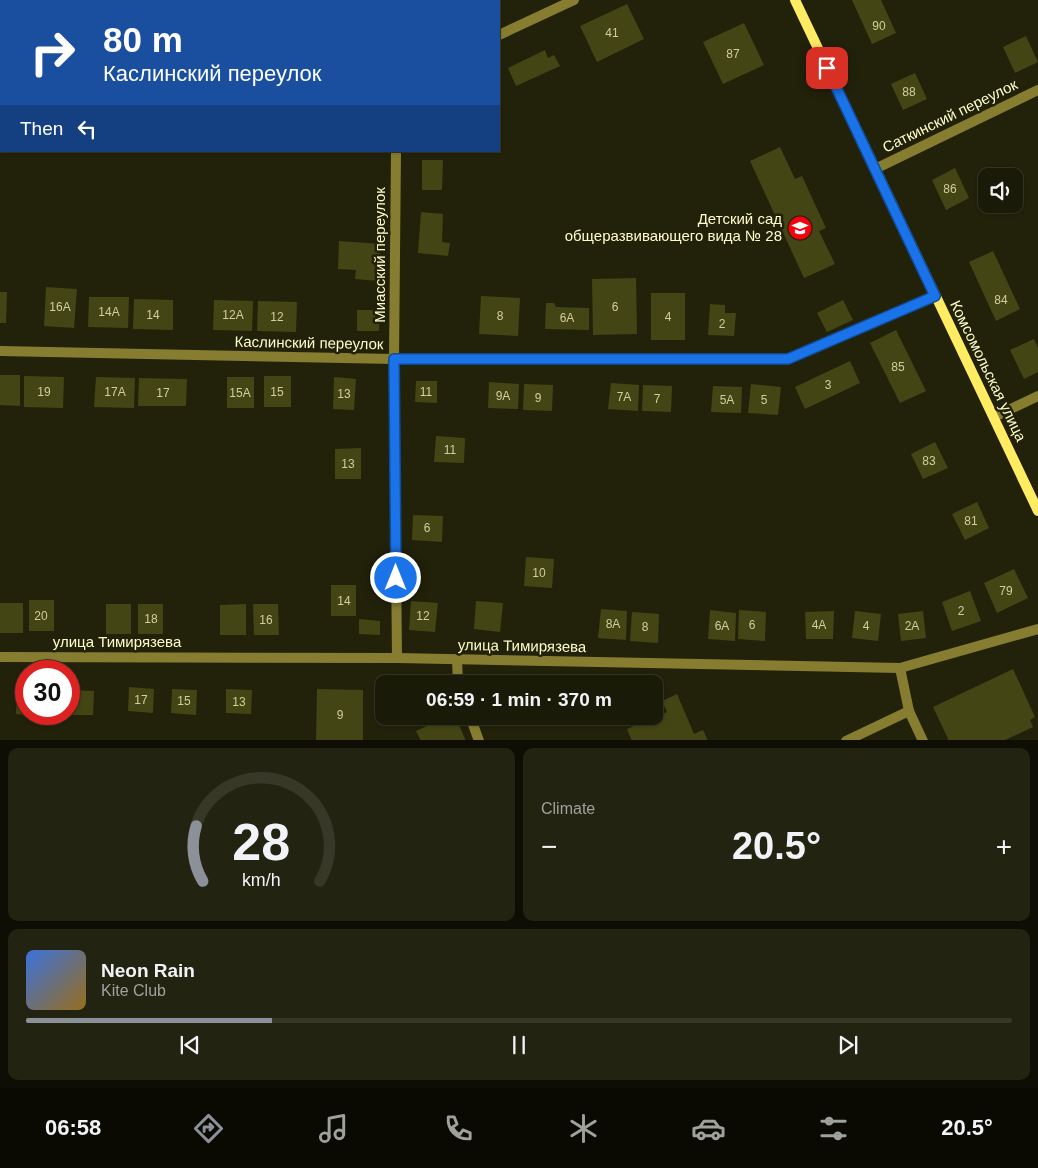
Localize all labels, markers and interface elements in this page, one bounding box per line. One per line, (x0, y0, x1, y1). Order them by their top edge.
house number: 90 (872, 19, 886, 33)
icon: right (20, 20, 85, 85)
text: 80 m (103, 20, 183, 59)
house number: 41 (605, 26, 619, 40)
house number: 87 (726, 47, 740, 61)
pin (806, 47, 848, 89)
icon: arrive (813, 54, 841, 82)
text: Каслинский переулок (103, 61, 321, 86)
street label: Саткинский переулок (880, 75, 1020, 156)
house number: 88 (902, 85, 916, 99)
icon: left (73, 115, 101, 143)
text: Then (20, 118, 63, 139)
map controls (978, 168, 1023, 213)
button: sound (978, 168, 1023, 213)
house number: 86 (943, 182, 957, 196)
street label: Миасский переулок (371, 187, 388, 323)
place label: Детский сад общеразвивающего вида № 28 (565, 210, 782, 244)
school or university icon: Детский сад общеразвивающего вида № 28 (787, 215, 813, 241)
house number: 84 (994, 293, 1008, 307)
street label: Комсомольская улица (947, 298, 1030, 445)
house number: 16А (49, 300, 71, 314)
house number: 6 (612, 300, 619, 314)
house number: 14А (98, 305, 120, 319)
house number: 14 (146, 308, 160, 322)
house number: 12А (222, 308, 244, 322)
house number: 8 (497, 309, 504, 323)
house number: 12 (270, 310, 284, 324)
house number: 4 (665, 310, 672, 324)
house number: 6А (560, 311, 574, 325)
house number: 2 (719, 317, 726, 331)
street label: Каслинский переулок (234, 333, 384, 352)
house number: 85 (891, 360, 905, 374)
house number: 3 (825, 378, 832, 392)
house number: 19 (37, 385, 51, 399)
house number: 17А (104, 385, 126, 399)
house number: 15 (270, 385, 284, 399)
house number: 11 (420, 385, 433, 399)
house number: 17 (156, 386, 170, 400)
house number: 15А (229, 386, 251, 400)
house number: 13 (337, 387, 351, 401)
house number: 9А (496, 389, 510, 403)
house number: 7А (617, 390, 631, 404)
house number: 9 (535, 391, 542, 405)
house number: 7 (654, 392, 661, 406)
house number: 5А (720, 393, 734, 407)
house number: 5 (761, 393, 768, 407)
house number: 11 (444, 443, 457, 457)
house number: 83 (922, 454, 936, 468)
house number: 13 (341, 457, 355, 471)
house number: 81 (964, 514, 978, 528)
house number: 6 (424, 521, 431, 535)
position arrow (369, 551, 421, 603)
house number: 10 (532, 566, 546, 580)
house number: 79 (999, 584, 1013, 598)
house number: 14 (337, 594, 351, 608)
house number: 2 (958, 604, 965, 618)
house number: 20 (34, 609, 48, 623)
house number: 12 (416, 609, 430, 623)
house number: 18 (144, 612, 158, 626)
house number: 16 (259, 613, 273, 627)
house number: 8А (606, 617, 620, 631)
house number: 6 (749, 618, 756, 632)
house number: 4А (812, 618, 826, 632)
house number: 6А (715, 619, 729, 633)
house number: 4 (863, 619, 870, 633)
house number: 2А (905, 619, 919, 633)
house number: 8 (642, 620, 649, 634)
street label: улица Тимирязева (53, 633, 182, 650)
street label: улица Тимирязева (458, 636, 587, 655)
speed limit sign: 30 (15, 660, 80, 725)
text: 06:59 · 1 min · 370 m (426, 689, 612, 710)
house number: 17 (134, 693, 148, 707)
house number: 15 (177, 694, 191, 708)
house number: 13 (232, 695, 246, 709)
house number: 9 (337, 708, 344, 722)
text: Climate (541, 800, 595, 817)
text: 28 (233, 813, 290, 871)
text: 20.5° (732, 825, 821, 867)
text: − (541, 831, 557, 862)
text: + (996, 831, 1012, 862)
text: km/h (242, 870, 281, 890)
text: Neon Rain (101, 960, 195, 981)
text: Kite Club (101, 982, 166, 999)
icon: previous (176, 1031, 204, 1059)
icon: pause (505, 1031, 533, 1059)
icon: next (834, 1031, 862, 1059)
icon: directions (191, 1111, 226, 1146)
icon: music (316, 1111, 351, 1146)
icon: phone (441, 1111, 476, 1146)
icon: climate (566, 1111, 601, 1146)
icon: car (691, 1111, 726, 1146)
icon: filters (816, 1111, 851, 1146)
text: 06:58 (45, 1115, 101, 1140)
text: 20.5° (941, 1115, 993, 1140)

